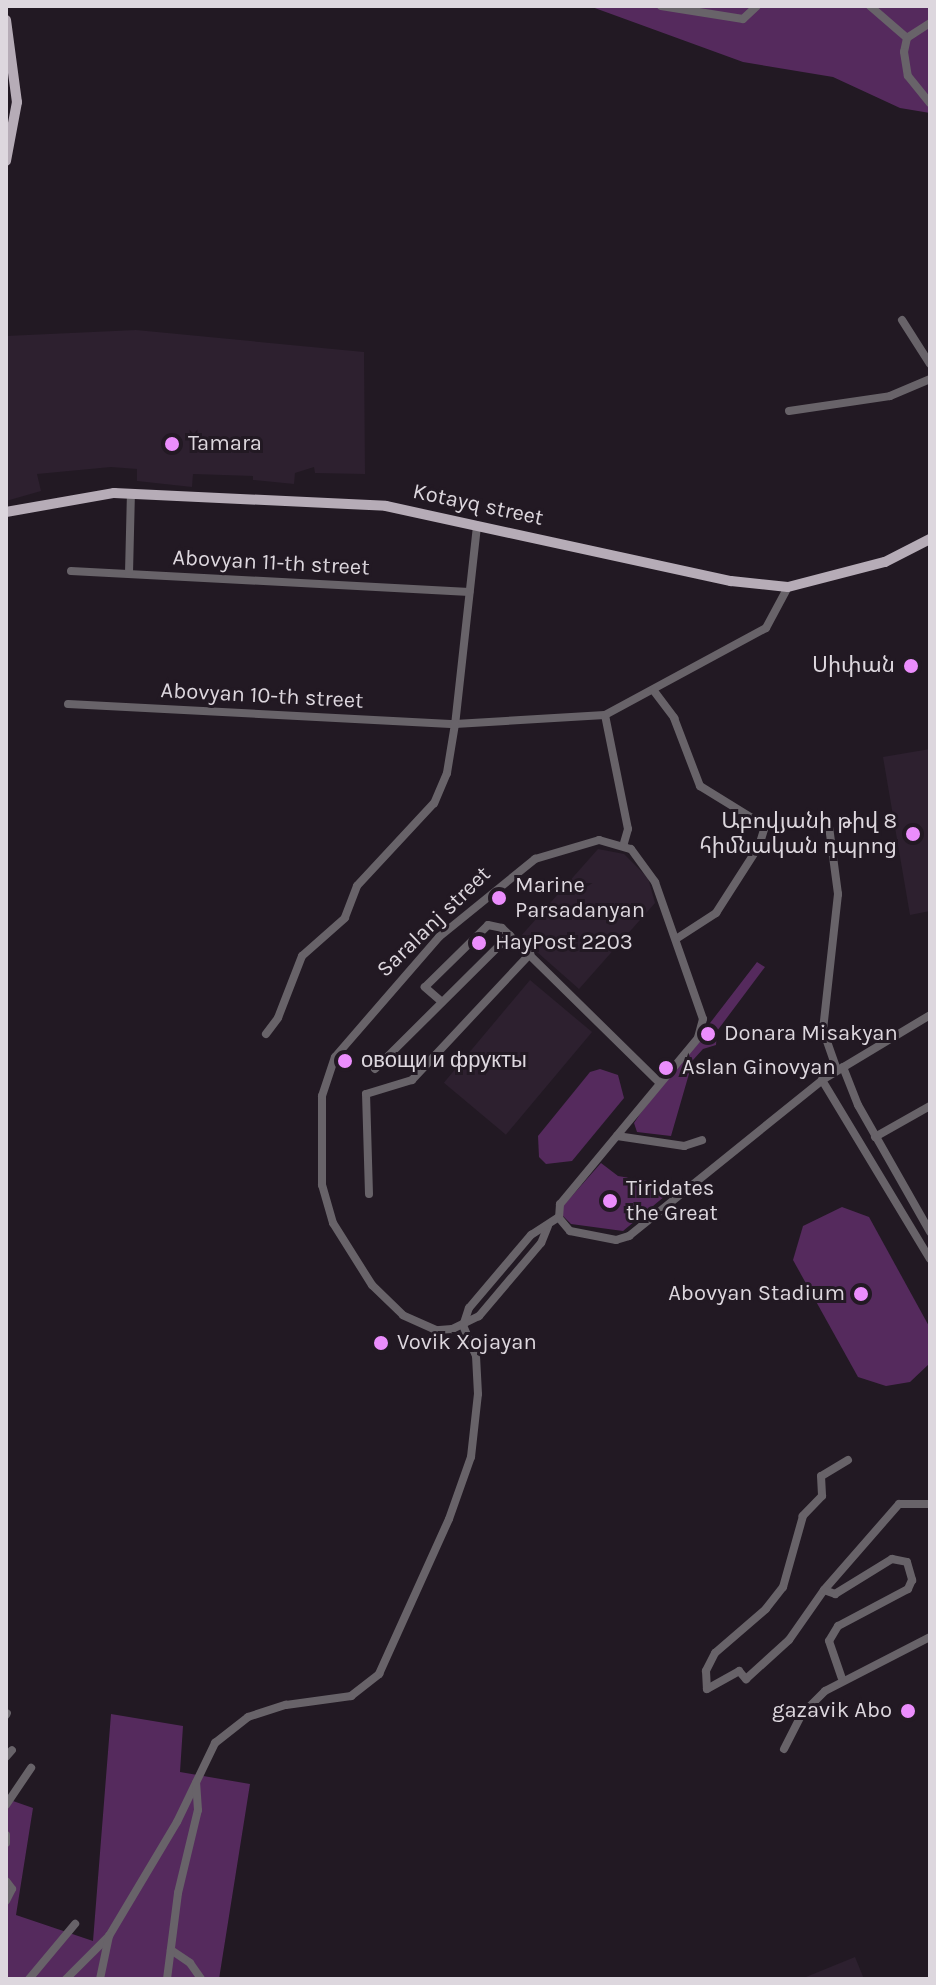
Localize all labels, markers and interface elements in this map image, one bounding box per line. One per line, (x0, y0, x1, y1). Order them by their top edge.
place label: Tamara (188, 431, 262, 457)
marker: Tamara (163, 435, 181, 453)
street label: Kotayq street (410, 478, 546, 532)
street label: Abovyan 11-th street (172, 545, 370, 581)
place label: Սիփան (812, 653, 895, 679)
marker: Սիփան (902, 657, 920, 675)
street label: Abovyan 10-th street (160, 678, 364, 714)
place label: Աբովյանի թիվ 8 հիմնական դպրոց (699, 808, 897, 860)
marker: Աբովյանի թիվ 8 հիմնական դպրոց (904, 825, 922, 843)
street label: Saralanj street (372, 861, 496, 983)
place label: Marine Parsadanyan (515, 872, 645, 924)
marker: Marine Parsadanyan (490, 889, 508, 907)
place label: HayPost 2203 (495, 930, 633, 956)
marker: HayPost 2203 (470, 934, 488, 952)
place label: Donara Misakyan (724, 1021, 898, 1047)
marker: Donara Misakyan (699, 1025, 717, 1043)
place label: овощи и фрукты (361, 1048, 527, 1074)
marker: овощи и фрукты (336, 1052, 354, 1070)
place label: Aslan Ginovyan (682, 1055, 836, 1081)
marker: Aslan Ginovyan (657, 1059, 675, 1077)
place label: Tiridates the Great (626, 1175, 718, 1226)
marker: Tiridates the Great (601, 1192, 619, 1210)
place label: Abovyan Stadium (668, 1281, 845, 1307)
marker: Abovyan Stadium (852, 1285, 870, 1303)
place label: Vovik Xojayan (397, 1330, 537, 1356)
marker: Vovik Xojayan (372, 1334, 390, 1352)
place label: gazavik Abo (772, 1698, 892, 1724)
marker: gazavik Abo (899, 1702, 917, 1720)

